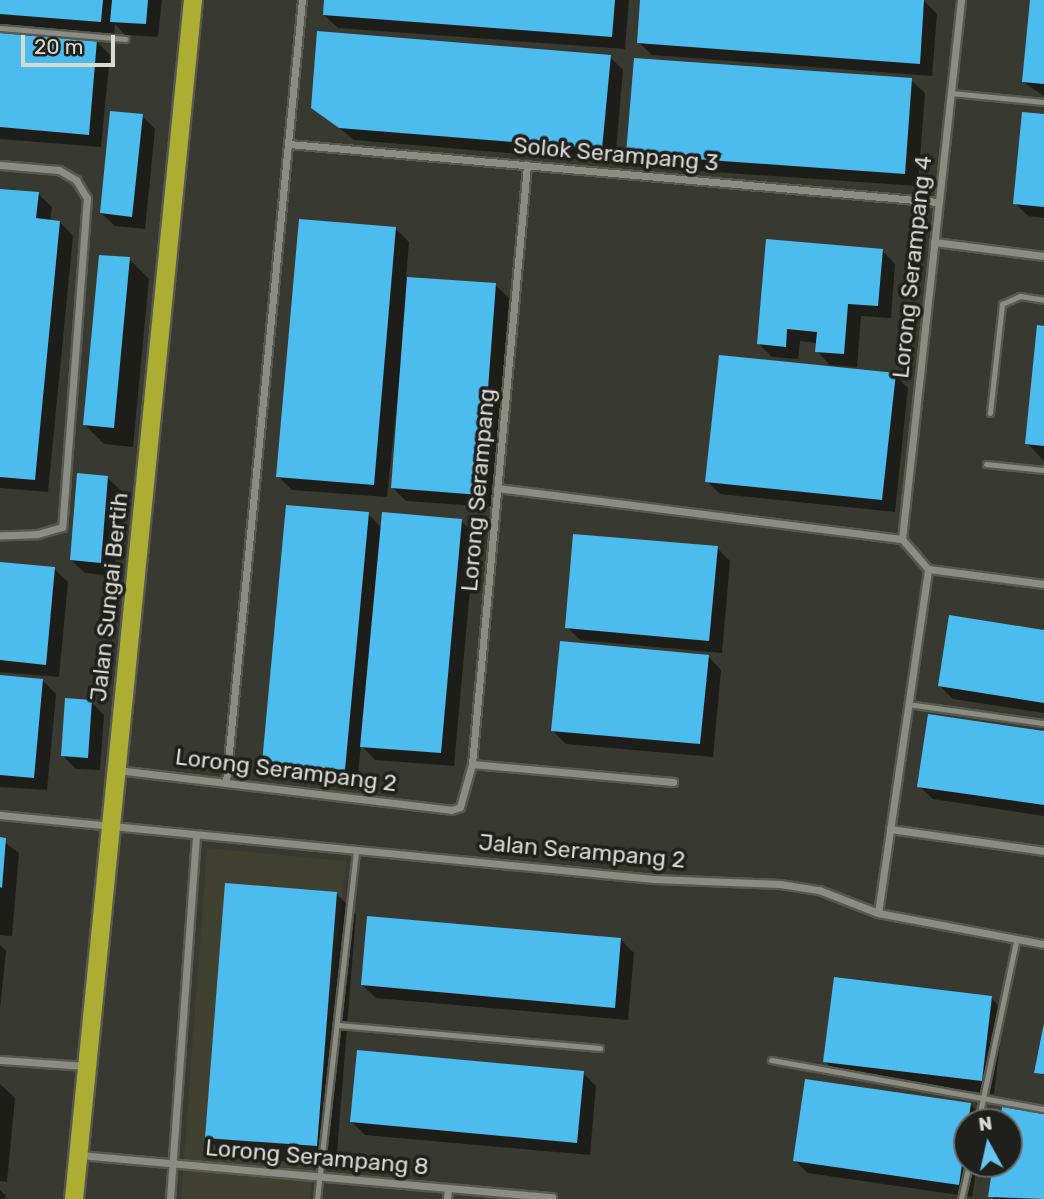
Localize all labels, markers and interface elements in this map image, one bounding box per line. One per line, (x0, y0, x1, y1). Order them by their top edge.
scale bar (24, 21, 119, 65)
text: 20 m (34, 34, 83, 59)
street label: Solok Serampang 3 (512, 131, 720, 177)
street label: Lorong Serampang 4 (887, 154, 937, 380)
street label: Lorong Serampang (455, 387, 501, 593)
street label: Jalan Sungai Bertih (84, 491, 134, 703)
street label: Lorong Serampang 2 (174, 743, 398, 797)
street label: Jalan Serampang 2 (478, 828, 686, 874)
north arrow (953, 1108, 1023, 1178)
text: N (977, 1111, 994, 1136)
street label: Lorong Serampang 8 (204, 1133, 430, 1181)

